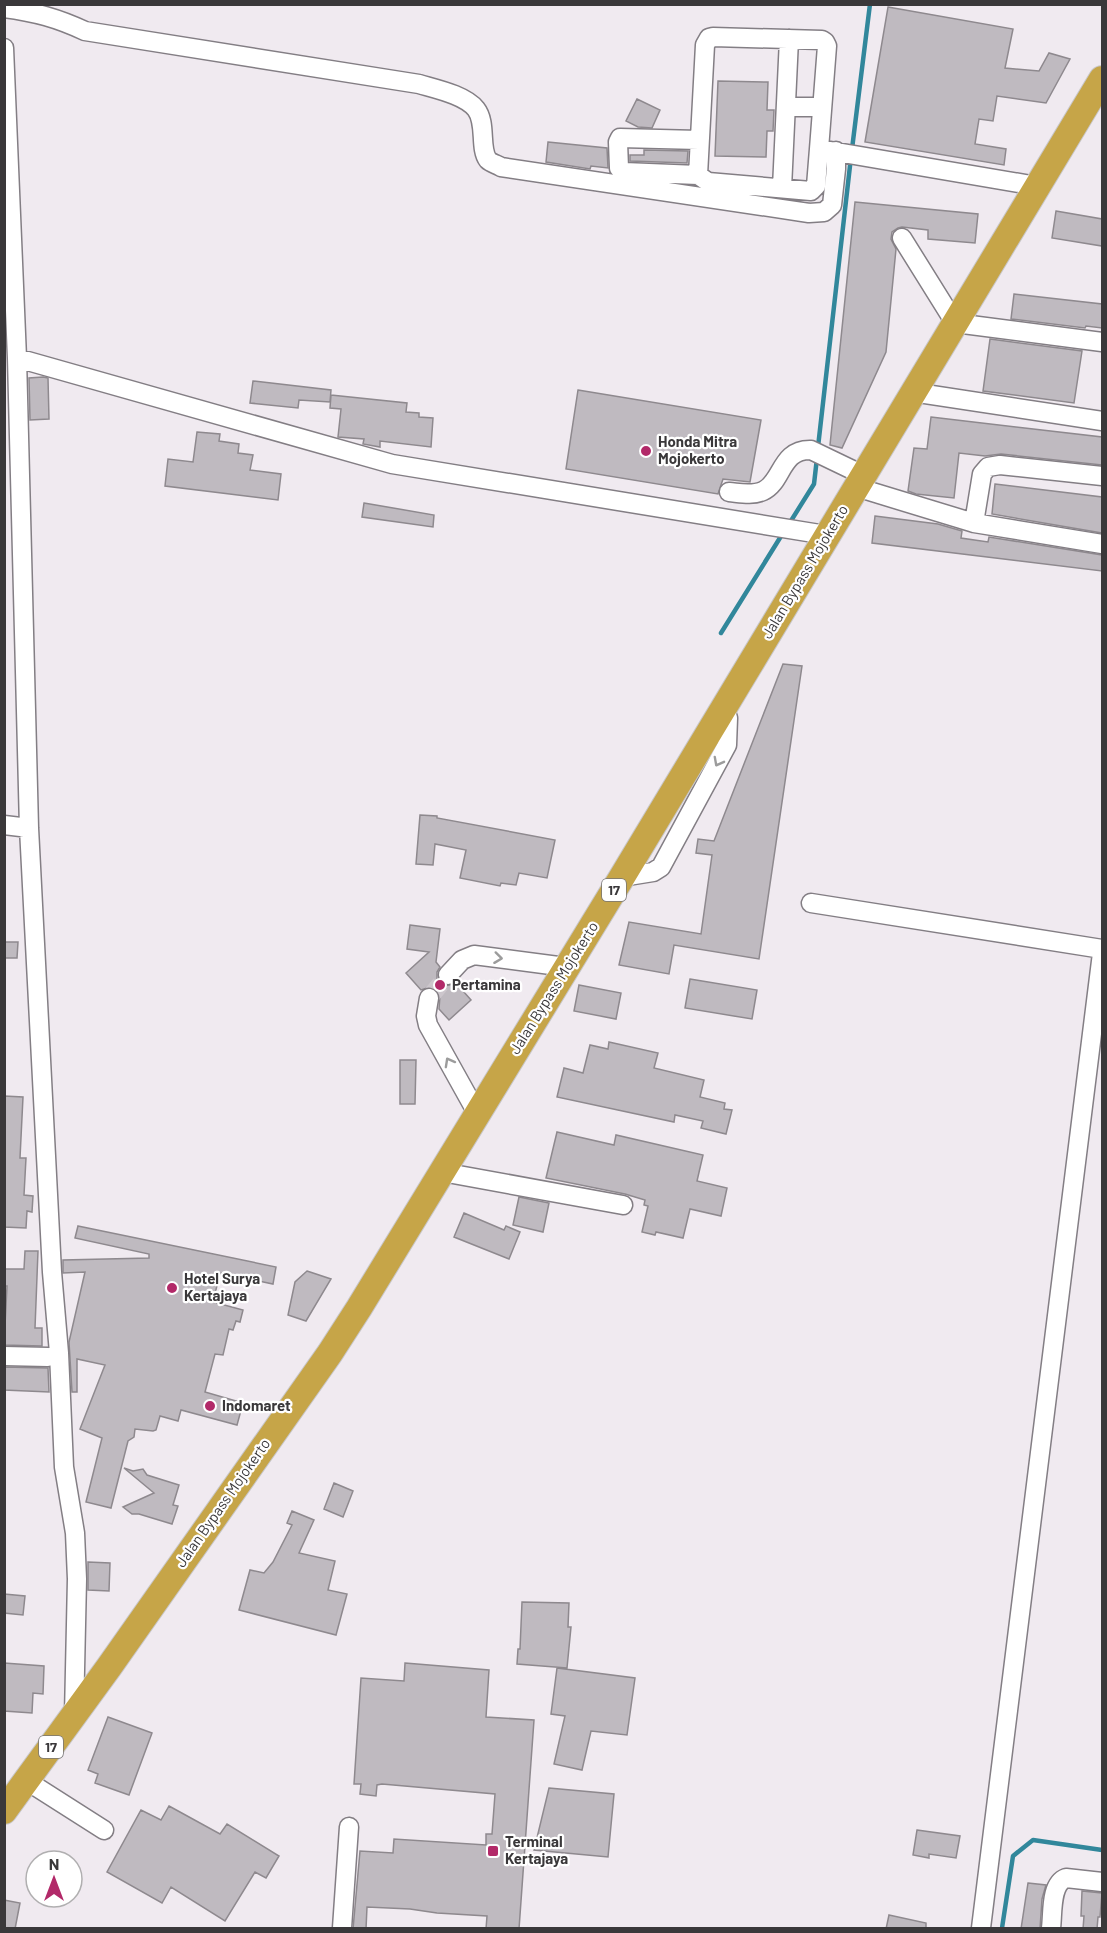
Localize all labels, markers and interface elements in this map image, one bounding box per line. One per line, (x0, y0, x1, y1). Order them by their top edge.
place label: Honda Mitra Mojokerto (658, 432, 737, 467)
marker: Honda Mitra Mojokerto (639, 444, 653, 458)
street label: Jalan Bypass Mojokerto (757, 501, 851, 642)
one-way arrow (714, 756, 725, 767)
road number: 17 (602, 879, 626, 901)
street label: Jalan Bypass Mojokerto (505, 918, 601, 1057)
one-way arrow (494, 951, 503, 964)
place label: Pertamina (452, 975, 521, 993)
marker: Pertamina (433, 978, 447, 992)
one-way arrow (445, 1058, 456, 1068)
place label: Hotel Surya Kertajaya (184, 1269, 260, 1304)
marker: Hotel Surya Kertajaya (165, 1281, 179, 1295)
place label: Indomaret (222, 1396, 291, 1414)
marker: Indomaret (203, 1399, 217, 1413)
street label: Jalan Bypass Mojokerto (171, 1435, 273, 1570)
road number: 17 (39, 1736, 63, 1758)
place label: Terminal Kertajaya (505, 1832, 568, 1867)
marker: Terminal Kertajaya (486, 1844, 500, 1858)
north arrow (24, 1849, 84, 1909)
text: N (49, 1854, 59, 1873)

